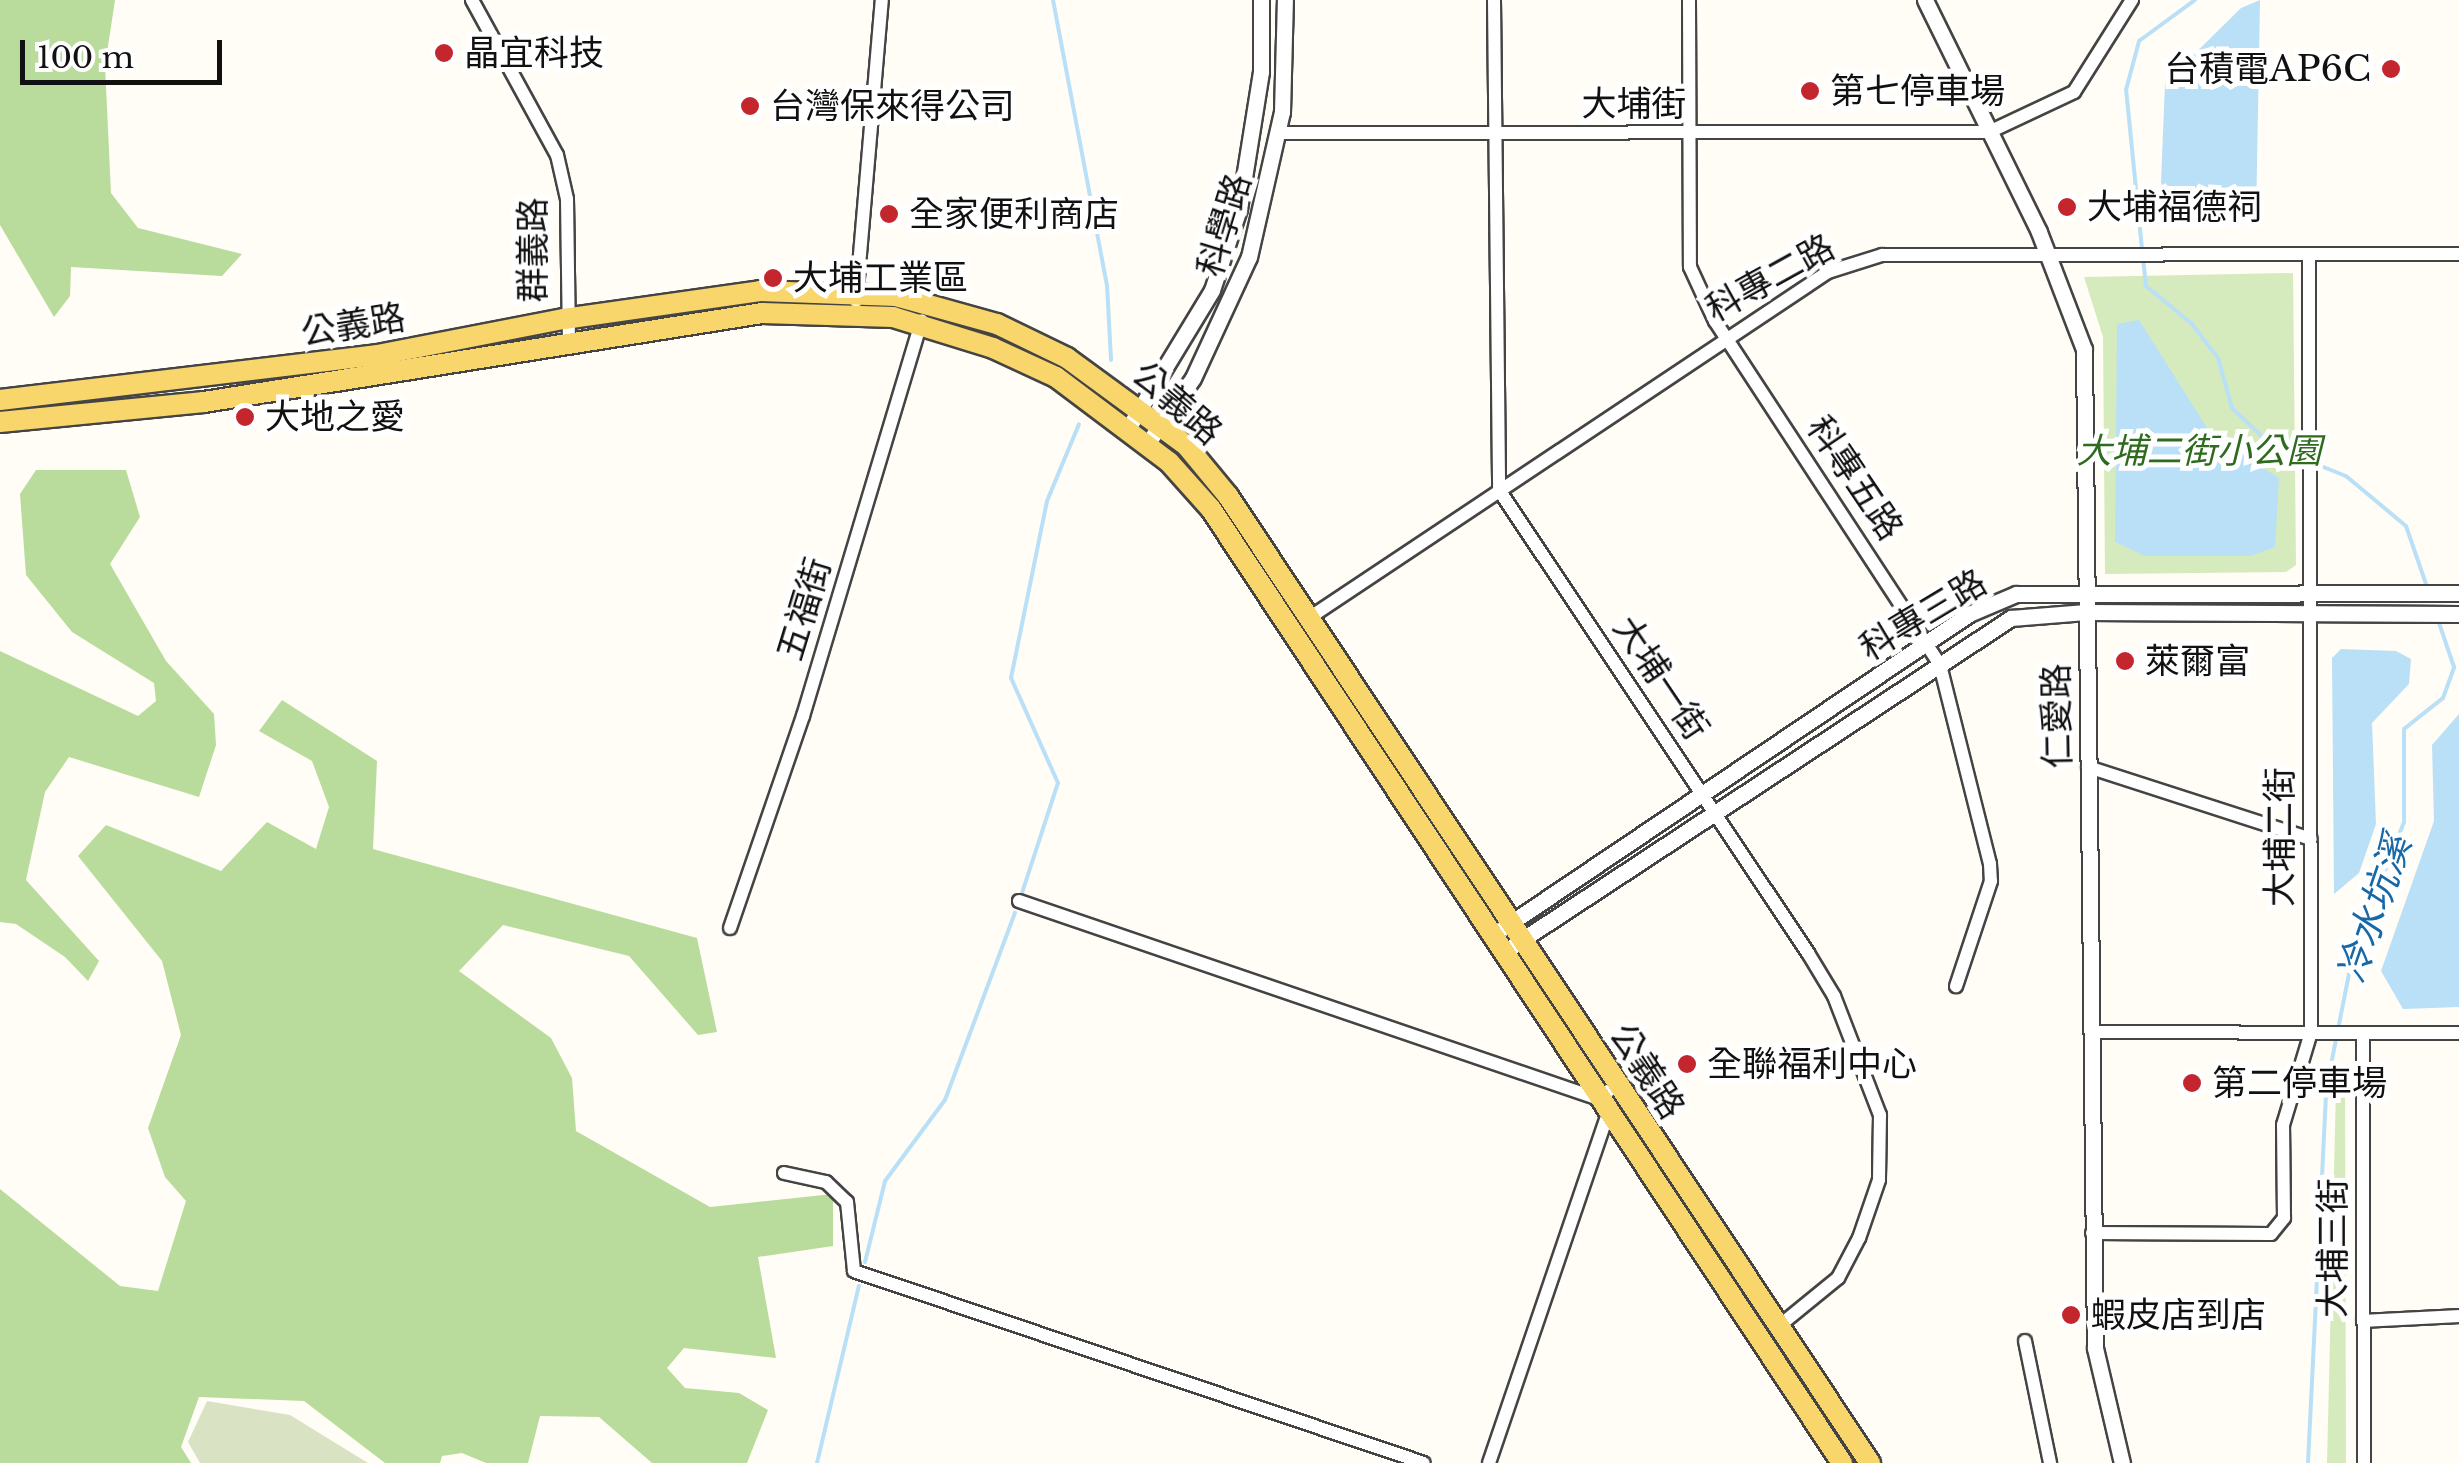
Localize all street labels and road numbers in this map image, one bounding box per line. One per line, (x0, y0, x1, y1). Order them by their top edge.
street label: 大埔街 (1582, 83, 1686, 125)
street label: 科學路 (1189, 169, 1259, 281)
street label: 群義路 (512, 198, 554, 302)
street label: 科專二路 (1699, 226, 1841, 330)
street label: 公義路 (298, 296, 408, 354)
street label: 公義路 (1124, 353, 1230, 453)
street label: 科專五路 (1798, 408, 1912, 548)
street label: 五福街 (769, 553, 839, 665)
street label: 科專三路 (1852, 561, 1994, 669)
street label: 大埔一街 (1604, 608, 1718, 748)
street label: 仁愛路 (2035, 663, 2079, 769)
street label: 大埔二街 (2259, 767, 2301, 907)
street label: 公義路 (1601, 1016, 1693, 1126)
street label: 大埔三街 (2312, 1178, 2354, 1318)

